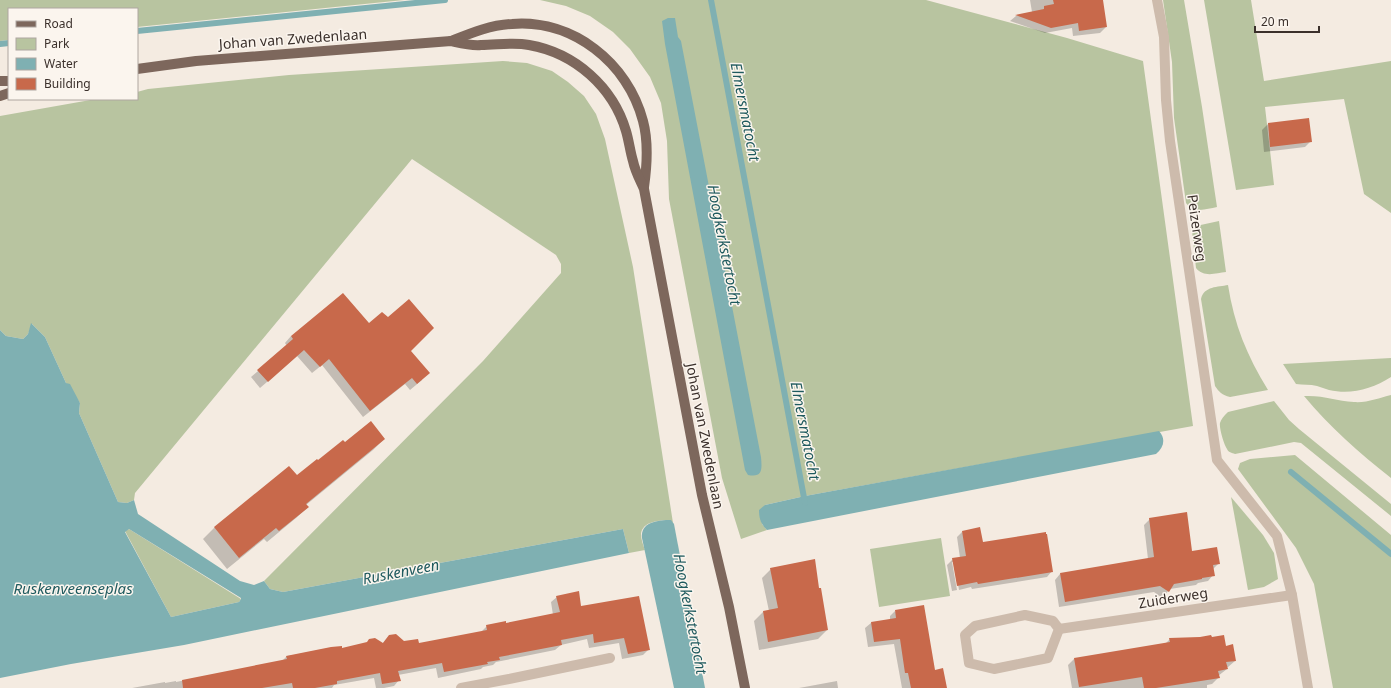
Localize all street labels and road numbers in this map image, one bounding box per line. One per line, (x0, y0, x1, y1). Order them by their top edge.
street label: Johan van Zwedenlaan (216, 24, 368, 53)
street label: Peizerweg (1183, 193, 1212, 263)
street label: Johan van Zwedenlaan (682, 359, 729, 511)
street label: Zuiderweg (1137, 583, 1209, 612)

